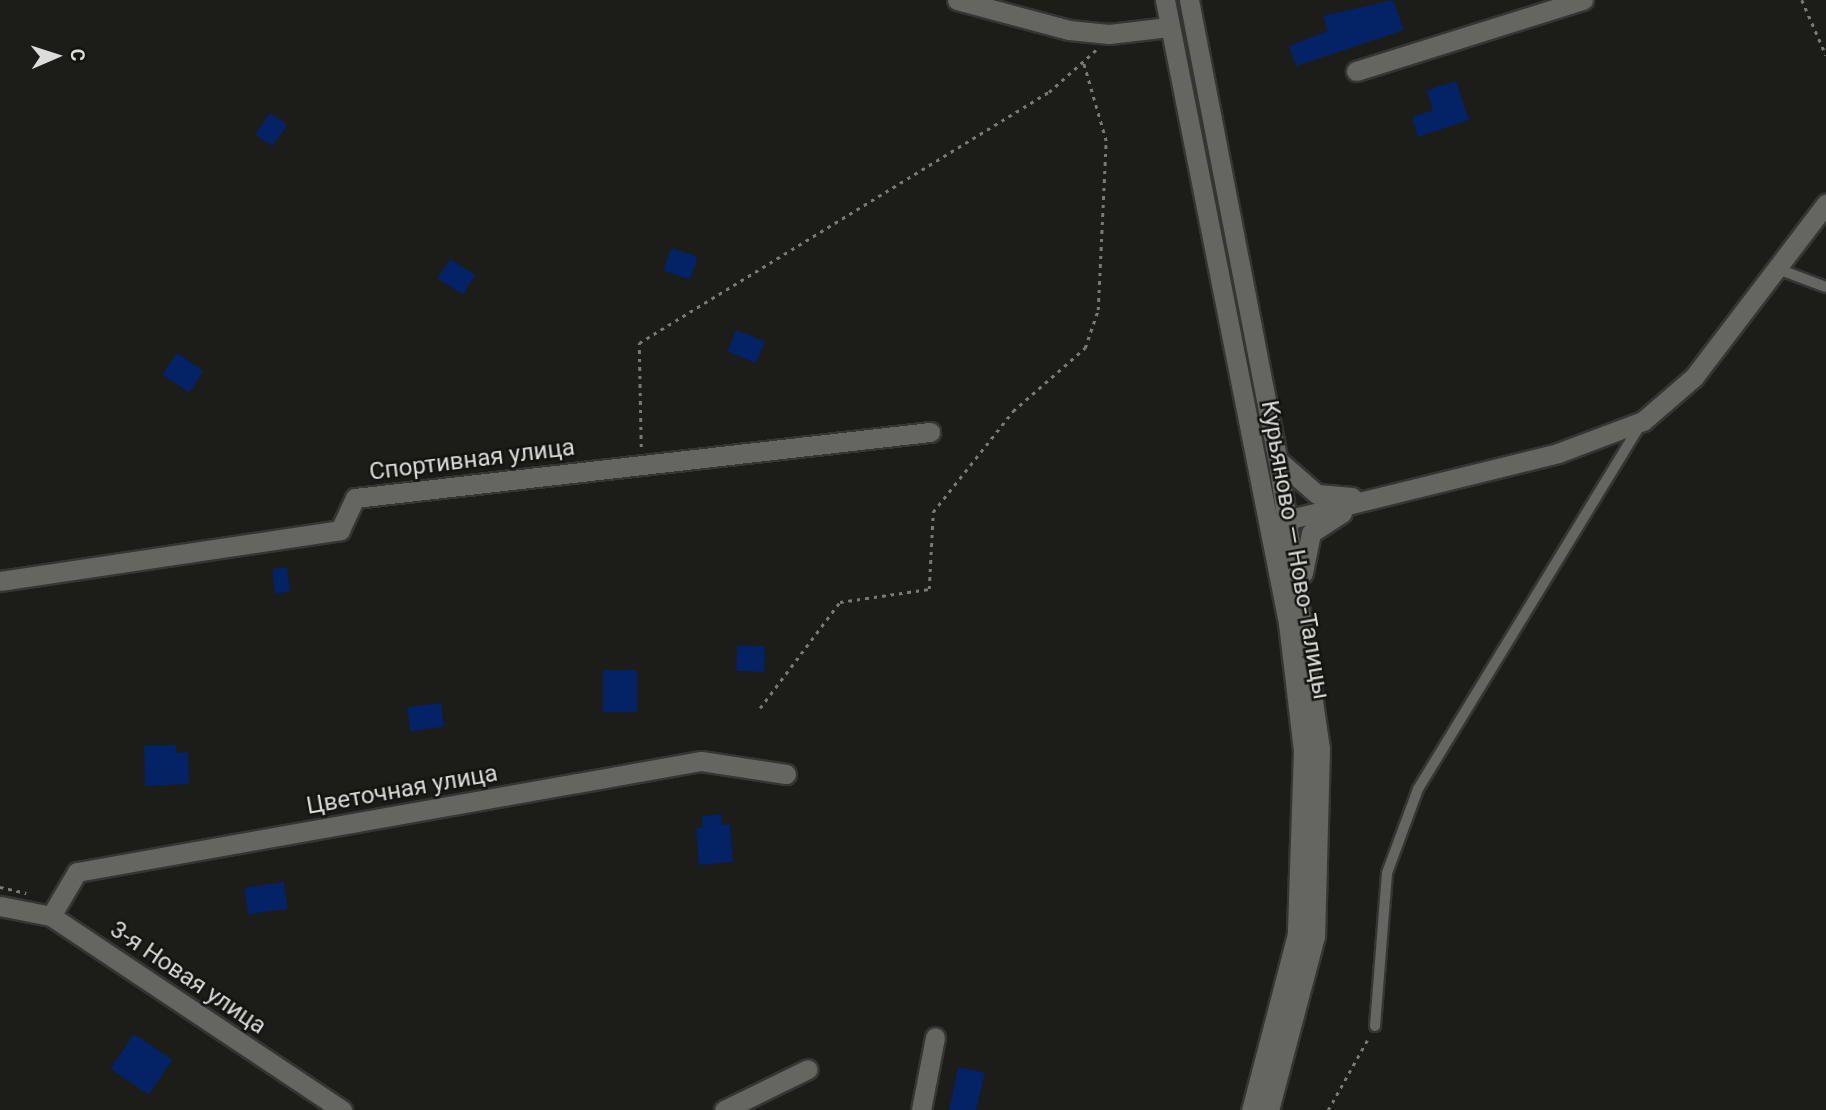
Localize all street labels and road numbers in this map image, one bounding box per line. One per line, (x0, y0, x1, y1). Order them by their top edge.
street label: Курьяново — Ново-Талицы (1255, 398, 1335, 702)
street label: Спортивная улица (368, 433, 576, 487)
street label: Цветочная улица (304, 759, 500, 821)
street label: 3-я Новая улица (105, 915, 271, 1041)

